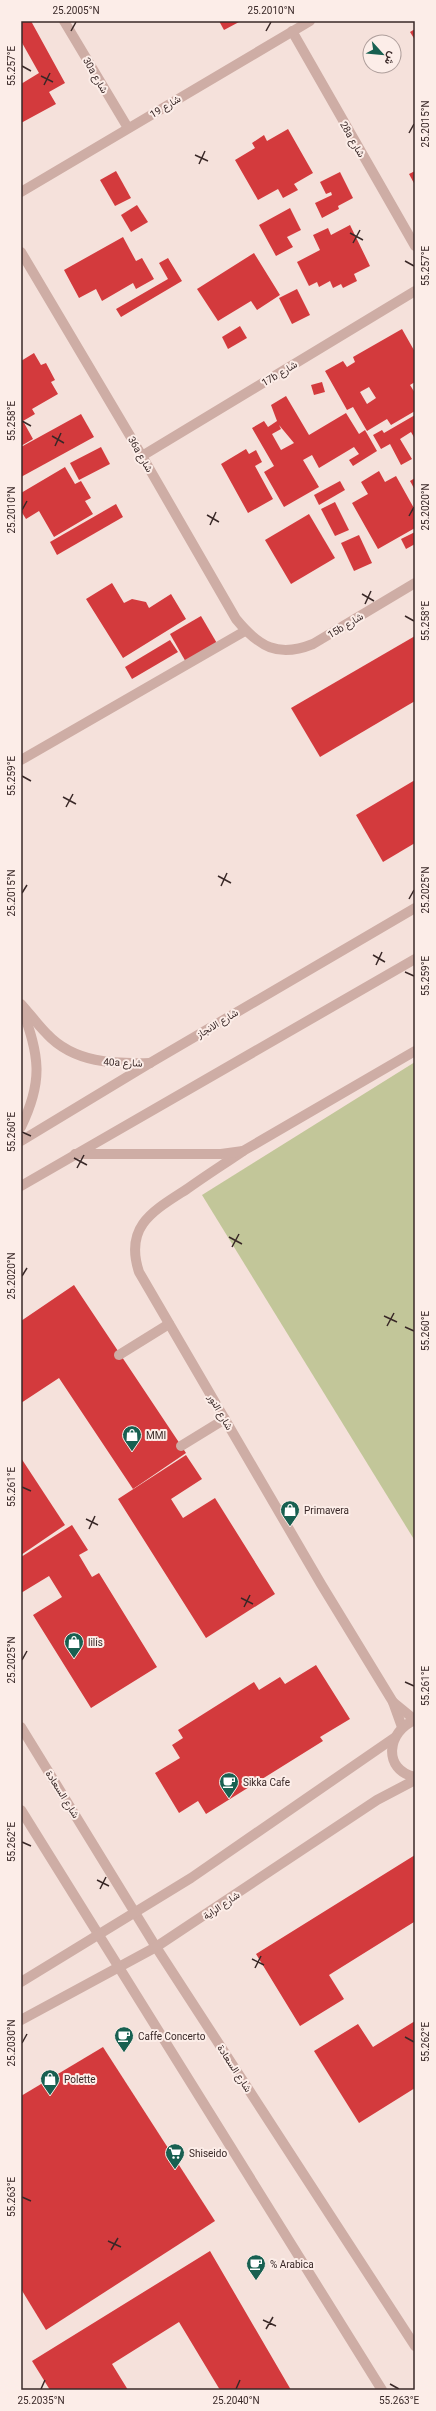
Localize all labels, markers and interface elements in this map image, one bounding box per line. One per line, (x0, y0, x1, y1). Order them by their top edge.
text: 25.2005°N (52, 5, 100, 16)
text: 25.2010°N (247, 5, 295, 16)
north arrow (362, 34, 402, 74)
text: 55.257°E (6, 46, 17, 86)
text: ش (382, 49, 399, 67)
street label: 30a شارع (80, 55, 110, 96)
street label: شارع 19 (148, 93, 183, 121)
text: 25.2015°N (420, 100, 431, 148)
street label: 28a شارع (337, 119, 367, 160)
text: 55.257°E (420, 246, 431, 286)
street label: 17b شارع (260, 358, 300, 389)
text: 55.258°E (6, 401, 17, 441)
street label: 36a شارع (125, 434, 155, 475)
text: 25.2020°N (420, 483, 431, 531)
text: 25.2010°N (6, 486, 17, 534)
text: 55.258°E (420, 601, 431, 641)
street label: 15b شارع (326, 610, 366, 641)
text: 55.259°E (6, 756, 17, 796)
text: 25.2025°N (420, 866, 431, 914)
text: 25.2015°N (6, 869, 17, 917)
text: 55.259°E (420, 956, 431, 996)
street label: شارع الانجاز (194, 1007, 241, 1041)
street label: 40a شارع (103, 1056, 143, 1070)
text: 55.260°E (6, 1112, 17, 1152)
text: 25.2020°N (6, 1252, 17, 1300)
text: 55.260°E (420, 1311, 431, 1351)
street label: شارع النور (205, 1392, 235, 1432)
shop icon: MMI (121, 1424, 143, 1452)
place label: MMI (146, 1430, 166, 1441)
text: 55.261°E (6, 1467, 17, 1507)
shop icon: Primavera (279, 1499, 301, 1527)
place label: Primavera (304, 1505, 349, 1516)
shop icon: lilis (63, 1631, 85, 1659)
text: 25.2025°N (6, 1636, 17, 1684)
place label: lilis (88, 1637, 103, 1648)
text: 55.261°E (420, 1666, 431, 1706)
street label: شارع السعادة (43, 1768, 82, 1821)
cafe icon: Sikka Cafe (218, 1771, 240, 1799)
place label: Sikka Cafe (243, 1777, 290, 1788)
text: 55.262°E (6, 1822, 17, 1862)
street label: شارع الراية (201, 1889, 242, 1922)
text: 25.2030°N (6, 2019, 17, 2067)
text: 55.262°E (420, 2022, 431, 2062)
cafe icon: Caffe Concerto (113, 2025, 135, 2053)
place label: Caffe Concerto (138, 2031, 206, 2042)
street label: شارع السعادة (214, 2043, 254, 2095)
shop icon: Polette (39, 2068, 61, 2096)
place label: Polette (64, 2074, 96, 2085)
supermarket icon: Shiseido (164, 2142, 186, 2170)
place label: Shiseido (189, 2148, 227, 2159)
text: 55.263°E (6, 2177, 17, 2217)
cafe icon: % Arabica (245, 2253, 267, 2281)
place label: % Arabica (270, 2259, 314, 2270)
text: 25.2035°N (17, 2395, 65, 2406)
text: 25.2040°N (212, 2395, 260, 2406)
text: 55.263°E (379, 2395, 419, 2406)

